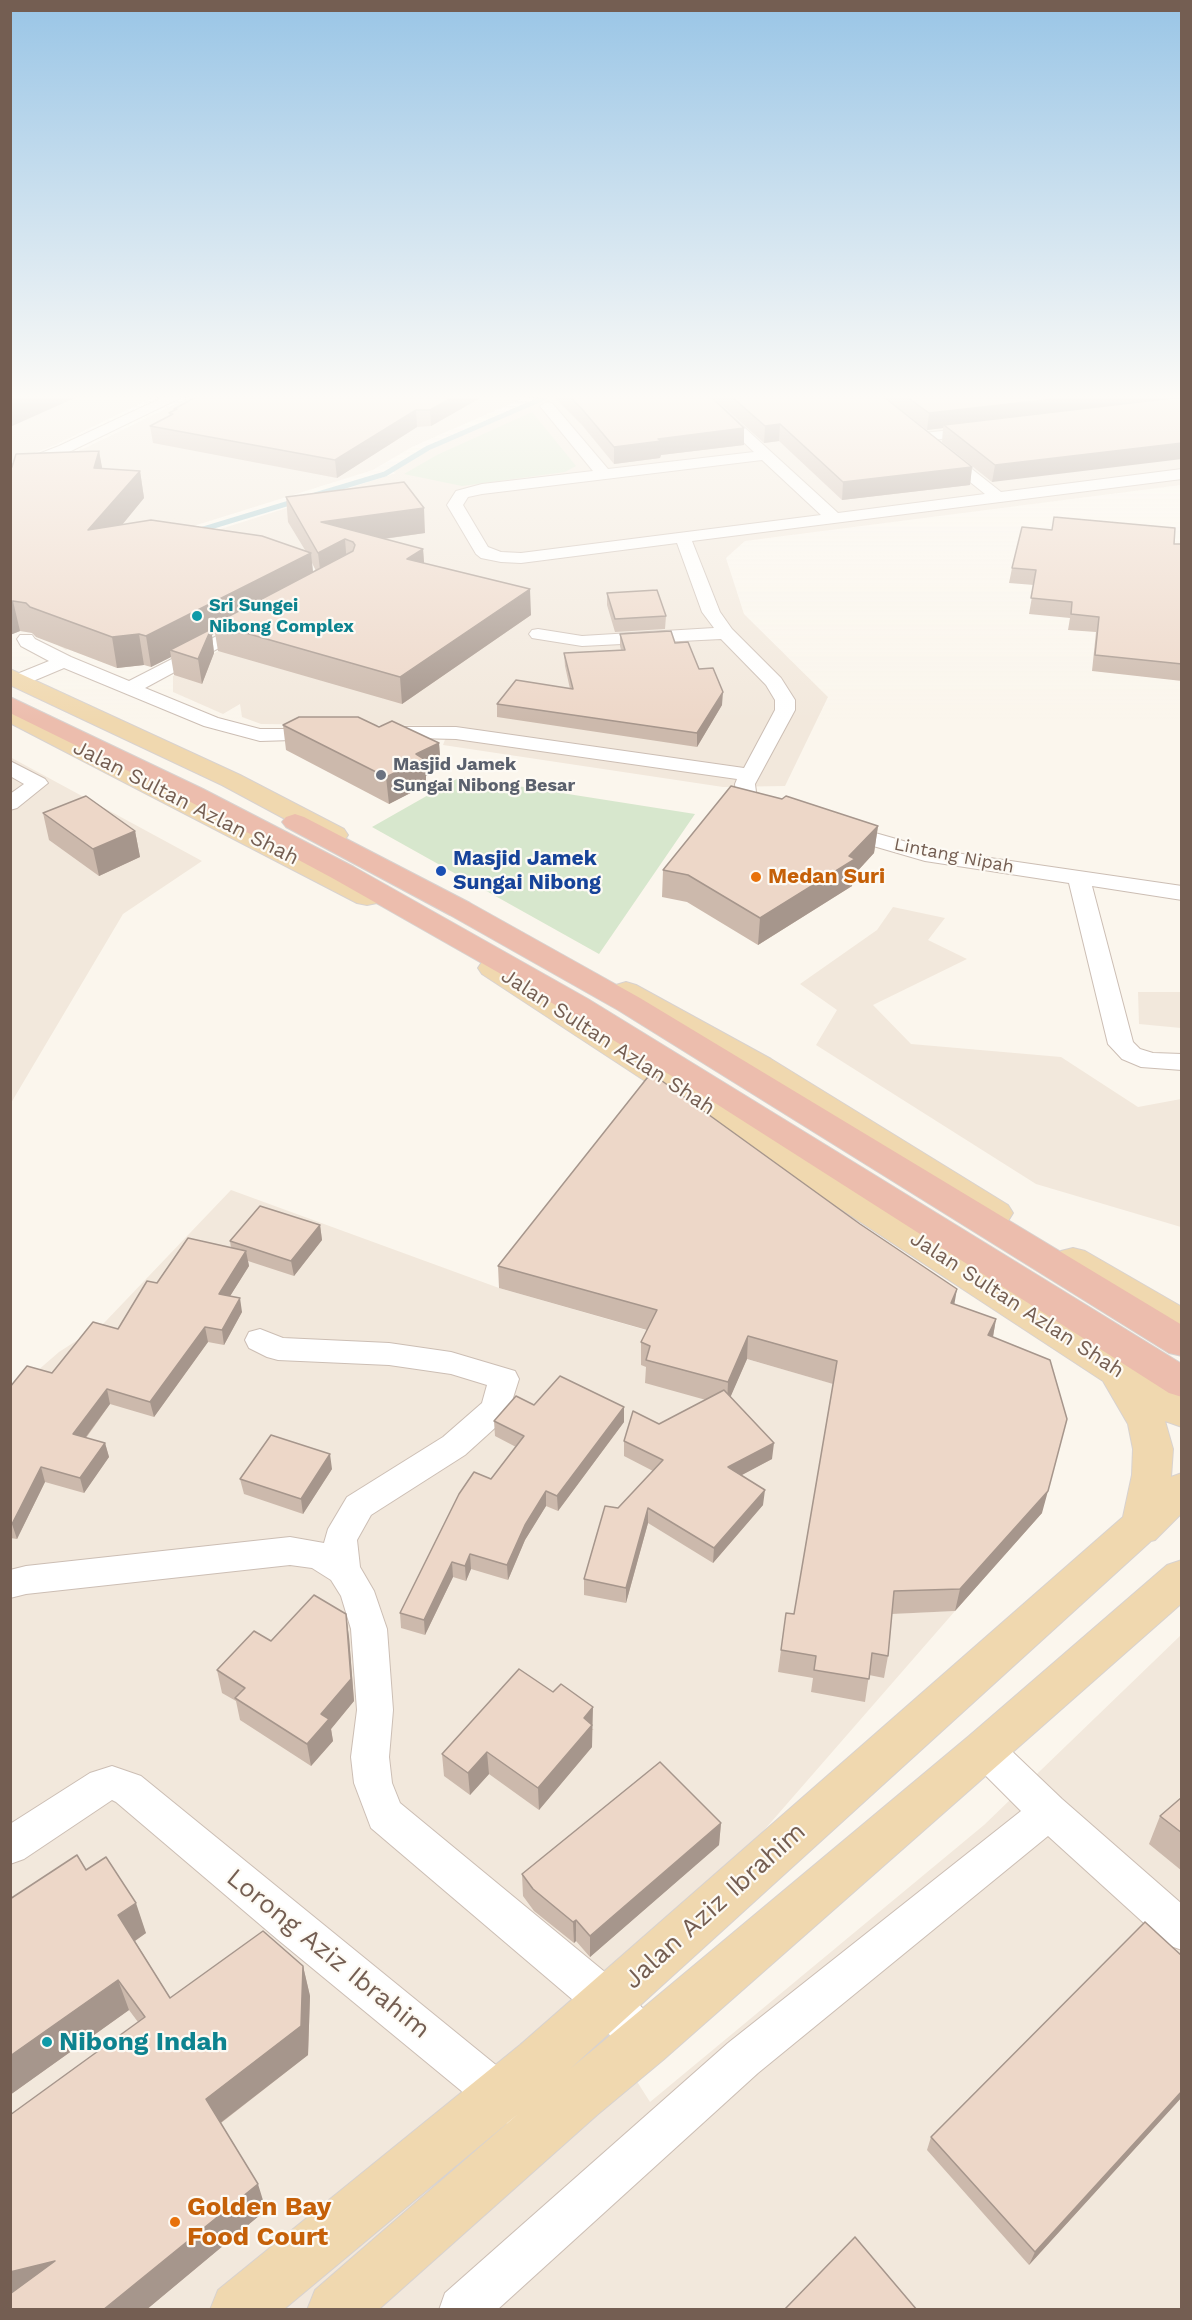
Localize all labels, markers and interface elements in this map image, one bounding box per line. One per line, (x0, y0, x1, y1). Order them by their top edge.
place label: Sri Sungei Nibong Complex (209, 595, 354, 638)
marker: Sri Sungei Nibong Complex (190, 609, 204, 623)
street label: Jalan Sultan Azlan Shah (69, 735, 303, 871)
place label: Masjid Jamek Sungai Nibong Besar (393, 754, 575, 796)
marker: Masjid Jamek Sungai Nibong Besar (374, 768, 388, 782)
street label: Lintang Nipah (892, 834, 1016, 878)
place label: Masjid Jamek Sungai Nibong (453, 846, 601, 896)
marker: Masjid Jamek Sungai Nibong (434, 864, 448, 878)
place label: Medan Suri (768, 864, 885, 890)
marker: Medan Suri (749, 870, 763, 884)
street label: Jalan Sultan Azlan Shah (496, 963, 720, 1121)
street label: Jalan Sultan Azlan Shah (905, 1226, 1129, 1384)
street label: Jalan Aziz Ibrahim (618, 1816, 812, 1996)
street label: Lorong Aziz Ibrahim (220, 1862, 436, 2046)
place label: Nibong Indah (59, 2026, 228, 2058)
marker: Nibong Indah (40, 2035, 54, 2049)
place label: Golden Bay Food Court (187, 2191, 331, 2252)
marker: Golden Bay Food Court (168, 2215, 182, 2229)

